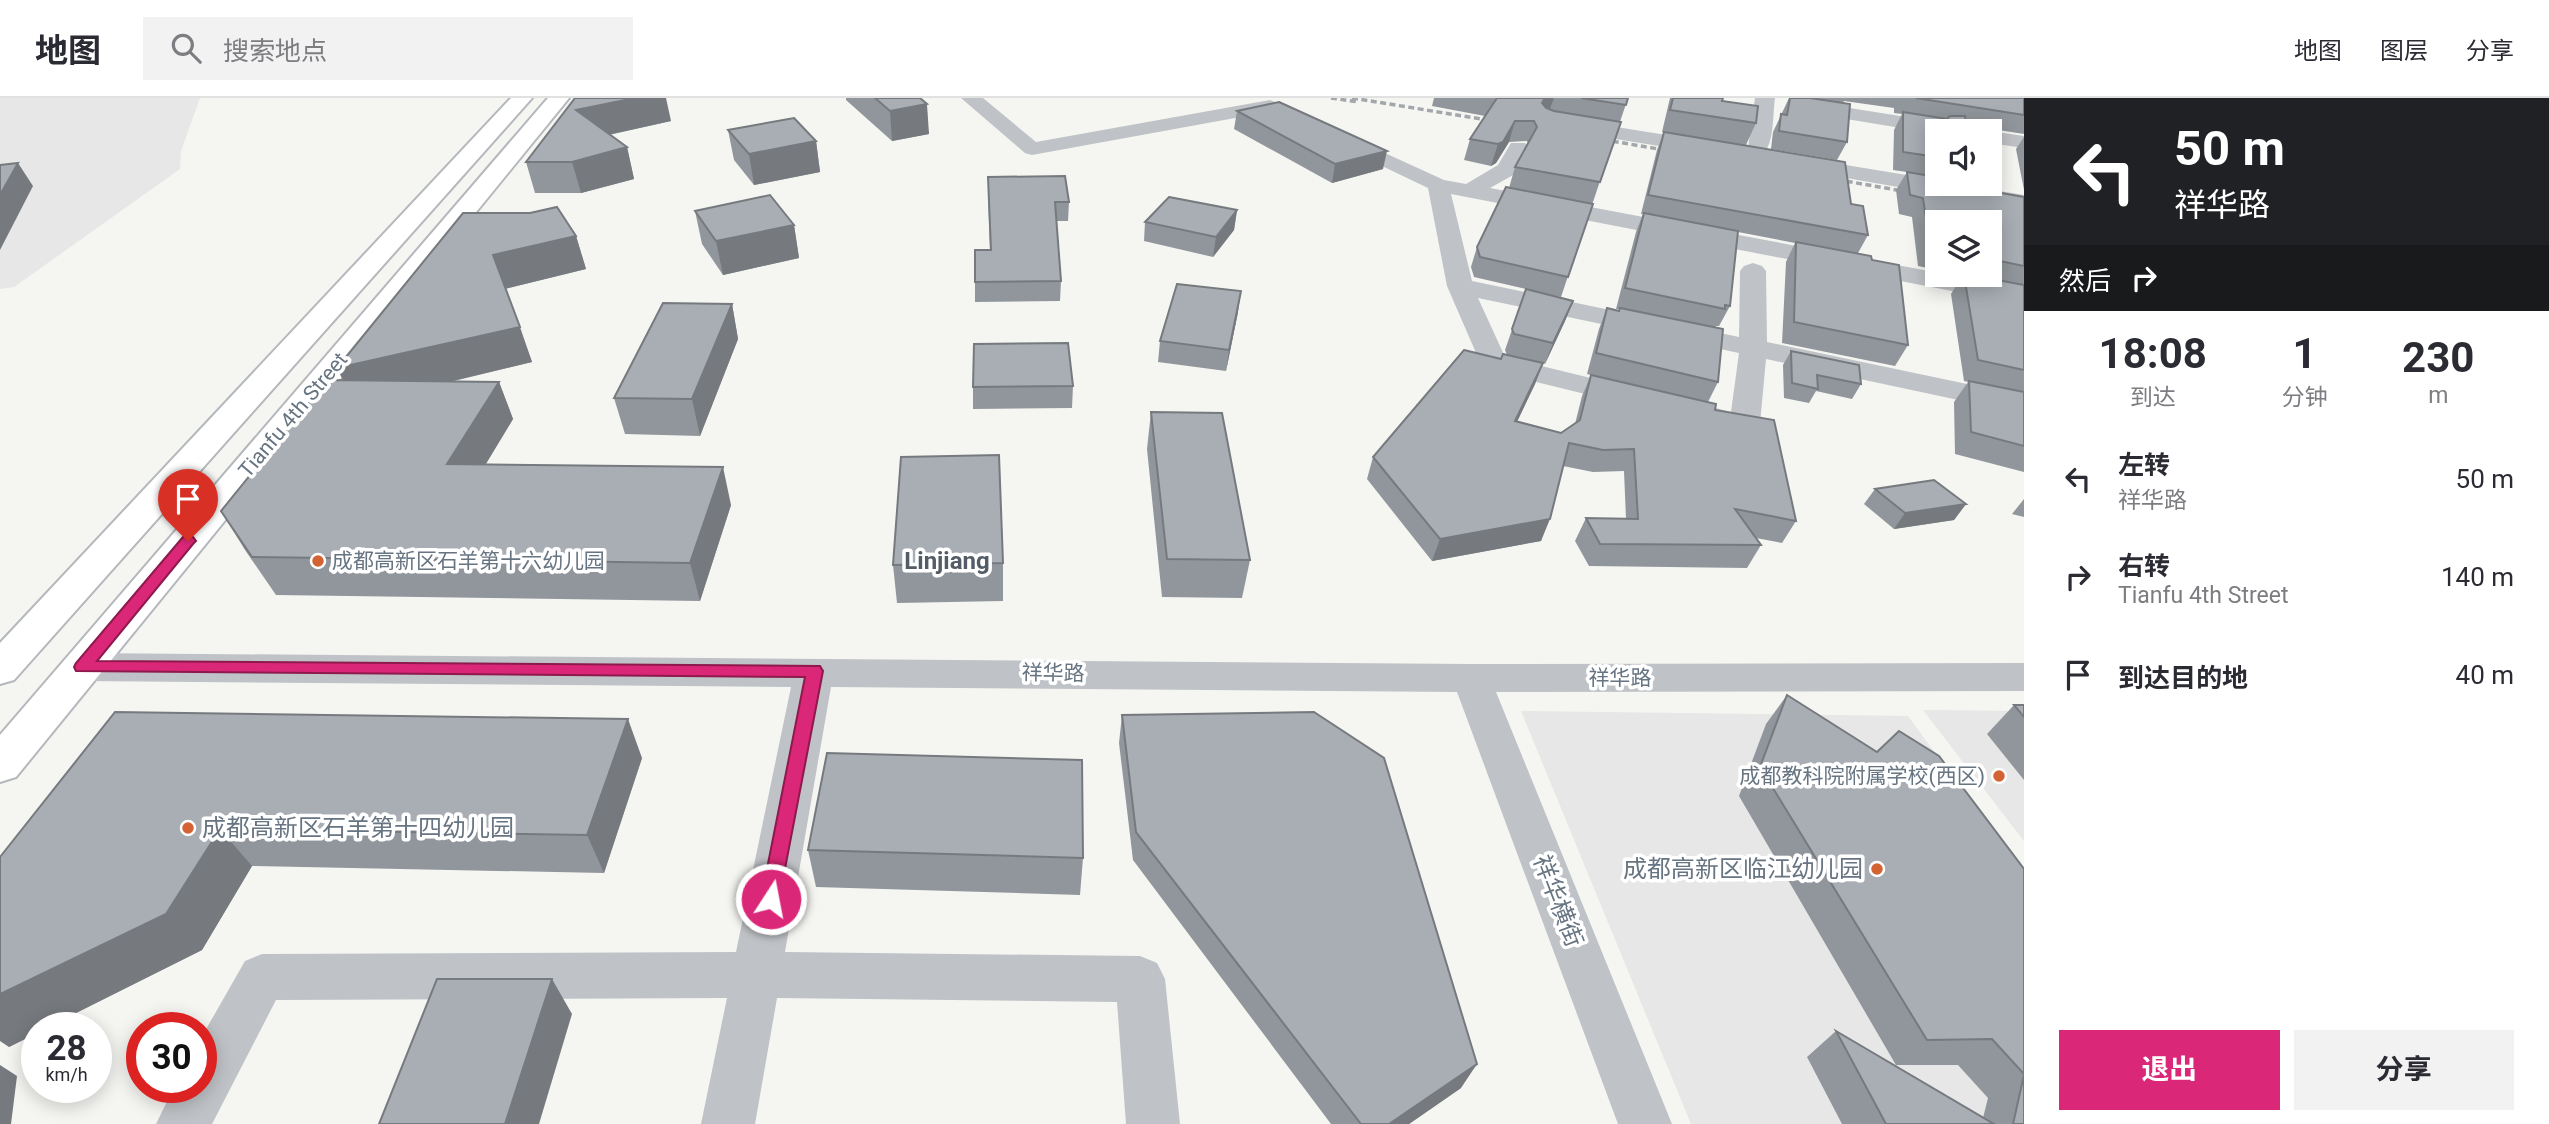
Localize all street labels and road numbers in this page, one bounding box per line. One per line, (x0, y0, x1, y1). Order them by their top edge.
street label: Tianfu 4th Street (234, 348, 352, 482)
street label: 祥华路 (1021, 660, 1085, 686)
street label: 祥华路 (1589, 666, 1652, 690)
street label: 祥华横街 (1528, 851, 1588, 951)

